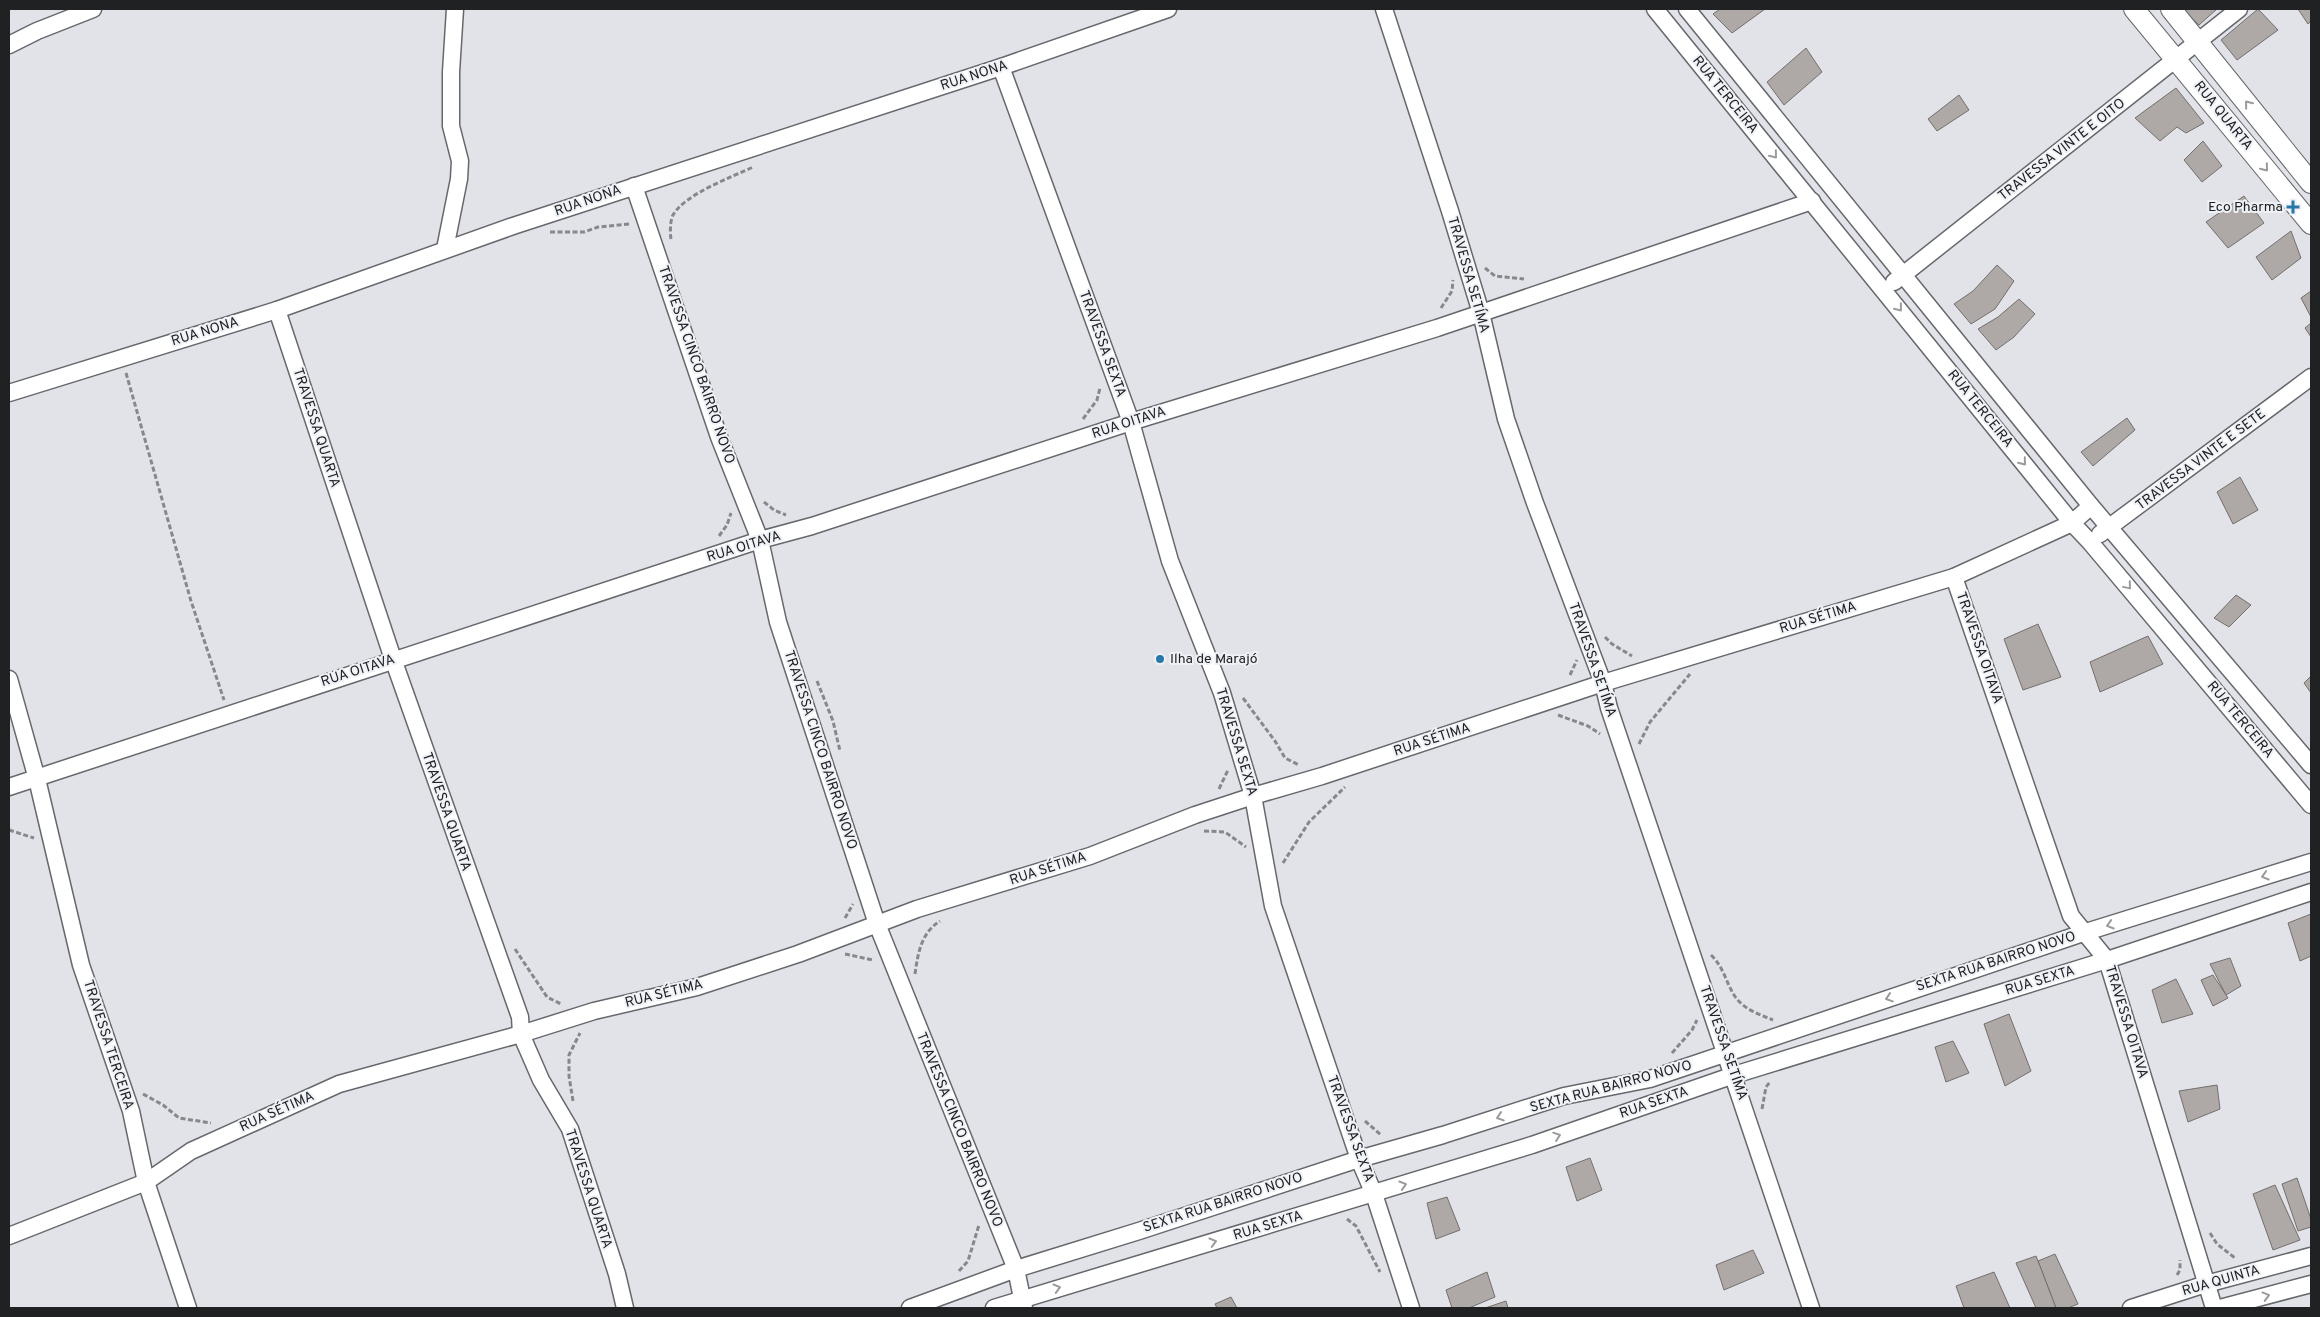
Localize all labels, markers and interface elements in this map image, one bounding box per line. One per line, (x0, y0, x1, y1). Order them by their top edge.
street label: RUA TERCEIRA (1688, 53, 1762, 137)
street label: RUA NONA (938, 57, 1010, 95)
street label: RUA QUARTA (2190, 78, 2256, 154)
street label: TRAVESSA VINTE E OITO (1995, 95, 2129, 205)
one-way arrow (2245, 101, 2253, 110)
one-way arrow (1769, 149, 1777, 158)
one-way arrow (2260, 162, 2268, 171)
street label: RUA NONA (552, 182, 624, 220)
place label: Eco Pharma (2208, 199, 2283, 216)
marker: Eco Pharma (2287, 201, 2299, 213)
street label: TRAVESSA SETÍMA (1443, 215, 1494, 335)
street label: TRAVESSA CINCO BAIRRO NOVO (654, 264, 738, 466)
street label: TRAVESSA SEXTA (1075, 288, 1129, 400)
one-way arrow (1893, 302, 1901, 311)
street label: RUA NONA (169, 314, 241, 350)
street label: TRAVESSA QUARTA (289, 366, 343, 490)
street label: RUA TERCEIRA (1943, 367, 2017, 451)
street label: RUA OITAVA (1090, 403, 1168, 443)
street label: TRAVESSA VINTE E SETE (2133, 406, 2269, 514)
one-way arrow (2017, 456, 2025, 465)
street label: RUA OITAVA (705, 528, 783, 566)
one-way arrow (2122, 580, 2130, 589)
street label: TRAVESSA OITAVA (1952, 590, 2006, 706)
street label: RUA SÉTIMA (1777, 597, 1859, 638)
street label: TRAVESSA SETÍMA (1564, 600, 1621, 720)
street label: TRAVESSA CINCO BAIRRO NOVO (780, 648, 860, 852)
street label: RUA OITAVA (319, 651, 397, 691)
place label: Ilha de Marajó (1170, 651, 1258, 668)
marker: Ilha de Marajó (1154, 653, 1166, 665)
street label: RUA TERCEIRA (2203, 678, 2277, 762)
street label: TRAVESSA SEXTA (1211, 686, 1261, 798)
street label: RUA SÉTIMA (1391, 719, 1473, 760)
street label: TRAVESSA QUARTA (418, 750, 474, 874)
street label: RUA SÉTIMA (1007, 848, 1089, 889)
one-way arrow (2261, 871, 2269, 881)
one-way arrow (2106, 919, 2114, 929)
street label: SEXTA RUA BAIRRO NOVO (1914, 928, 2078, 996)
street label: RUA SEXTA (2003, 962, 2077, 1000)
street label: TRAVESSA OITAVA (2101, 963, 2151, 1081)
street label: RUA SÉTIMA (623, 975, 705, 1012)
street label: TRAVESSA TERCEIRA (79, 978, 137, 1112)
street label: TRAVESSA SETÍMA (1695, 983, 1752, 1103)
one-way arrow (1885, 992, 1893, 1002)
street label: TRAVESSA CINCO BAIRRO NOVO (912, 1030, 1006, 1230)
street label: SEXTA RUA BAIRRO NOVO (1528, 1057, 1694, 1117)
street label: TRAVESSA SEXTA (1323, 1073, 1377, 1185)
street label: RUA SEXTA (1617, 1083, 1691, 1123)
street label: RUA SÉTIMA (237, 1087, 317, 1136)
one-way arrow (1496, 1111, 1504, 1121)
street label: TRAVESSA QUARTA (561, 1127, 615, 1251)
one-way arrow (1553, 1132, 1561, 1142)
street label: SEXTA RUA BAIRRO NOVO (1141, 1169, 1305, 1237)
one-way arrow (1398, 1181, 1406, 1191)
street label: RUA SEXTA (1231, 1207, 1305, 1245)
one-way arrow (1209, 1237, 1217, 1247)
street label: RUA QUINTA (2180, 1262, 2262, 1300)
one-way arrow (1053, 1283, 1061, 1293)
one-way arrow (2261, 1291, 2270, 1302)

